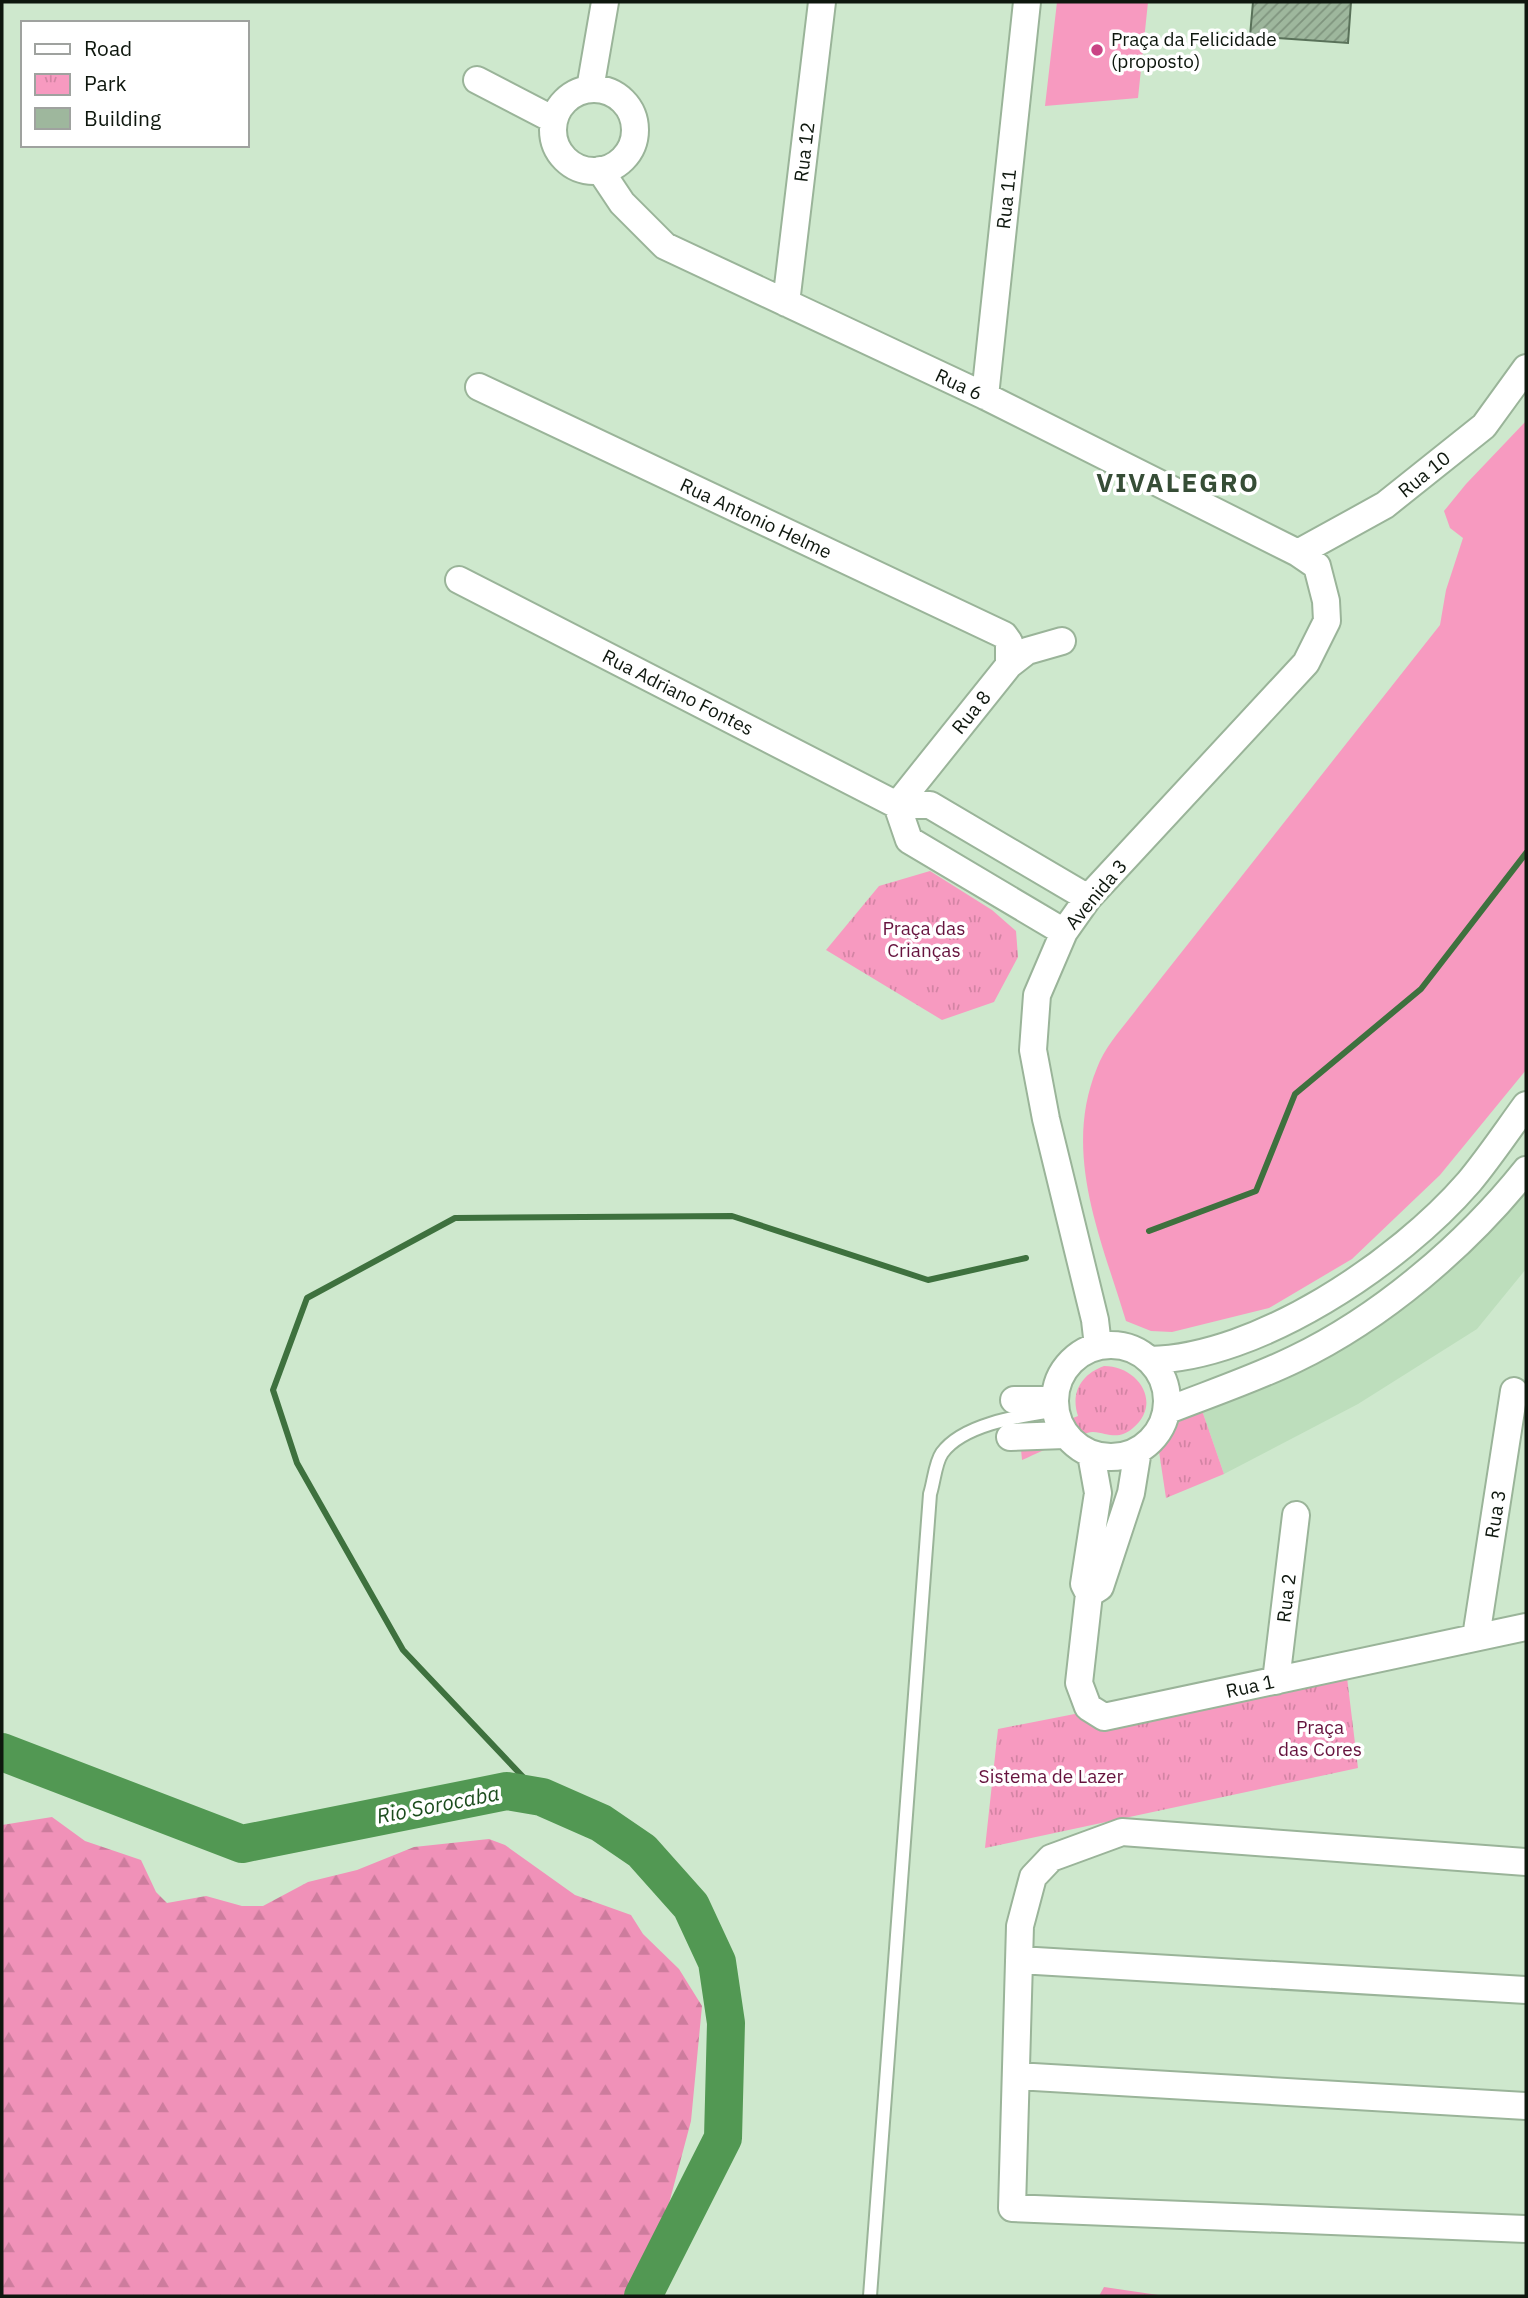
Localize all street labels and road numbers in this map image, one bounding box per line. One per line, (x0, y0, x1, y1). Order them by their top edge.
street label: Rua 12 (788, 121, 820, 183)
street label: Rua 11 (991, 168, 1021, 230)
street label: Rua 6 (932, 363, 986, 405)
street label: Rua 10 (1393, 446, 1455, 502)
street label: Rua Antonio Helme (676, 472, 836, 564)
street label: Rua Adriano Fontes (598, 644, 758, 740)
street label: Rua 8 (946, 685, 996, 739)
street label: Avenida 3 (1060, 854, 1132, 934)
street label: Rua 3 (1479, 1488, 1511, 1540)
street label: Rua 2 (1271, 1572, 1301, 1624)
street label: Rua 1 (1224, 1669, 1276, 1703)

